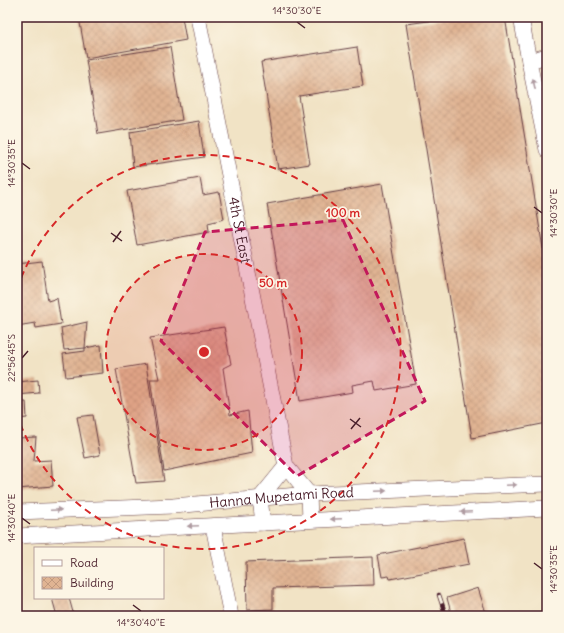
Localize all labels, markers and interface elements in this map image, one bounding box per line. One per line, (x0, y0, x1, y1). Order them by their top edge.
text: 14°30'30"E (273, 4, 322, 17)
one-way arrow (530, 78, 536, 90)
text: 14°30'35"E (5, 139, 18, 187)
text: 14°30'30"E (547, 188, 560, 237)
street label: 4th St East (224, 195, 255, 265)
text: 100 m (326, 205, 360, 220)
text: 50 m (259, 275, 288, 290)
text: 22°56'45"S (5, 334, 18, 382)
centre of rings (197, 345, 211, 359)
one-way arrow (505, 482, 517, 489)
street label: Hanna Mupetami Road (208, 483, 354, 512)
one-way arrow (375, 488, 388, 494)
text: 14°30'40"E (5, 494, 18, 542)
one-way arrow (50, 507, 62, 514)
one-way arrow (460, 508, 472, 515)
one-way arrow (329, 516, 342, 522)
one-way arrow (186, 523, 199, 530)
text: 14°30'35"E (547, 545, 560, 593)
legend (34, 547, 164, 599)
text: Road (70, 555, 98, 570)
text: Building (70, 575, 114, 590)
text: 14°30'40"E (117, 616, 165, 629)

